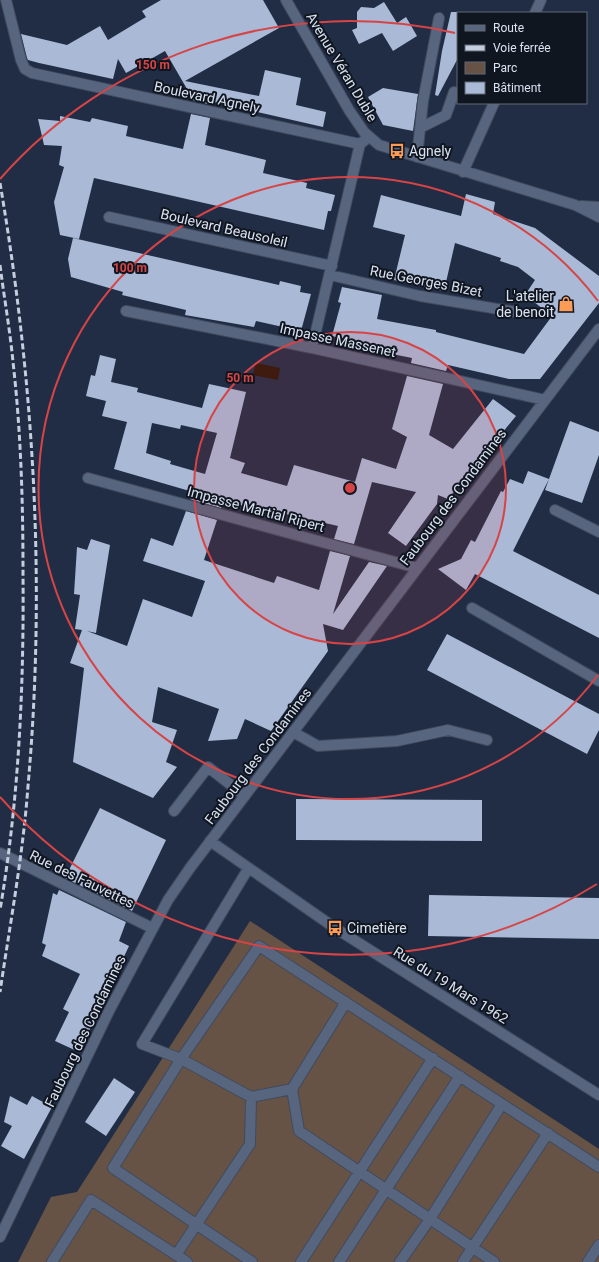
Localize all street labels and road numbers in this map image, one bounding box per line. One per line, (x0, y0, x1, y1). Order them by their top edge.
street label: Avenue Véran Duble (303, 10, 381, 124)
street label: Boulevard Agnely (153, 78, 262, 116)
street label: Boulevard Beausoleil (159, 206, 289, 250)
street label: Rue Georges Bizet (369, 262, 484, 300)
street label: Impasse Massenet (278, 320, 398, 360)
street label: Faubourg des Condamines (396, 426, 510, 568)
street label: Impasse Martial Ripert (186, 483, 327, 535)
street label: Faubourg des Condamines (201, 685, 315, 827)
street label: Rue des Fauvettes (27, 847, 137, 911)
street label: Rue du 19 Mars 1962 (391, 943, 511, 1027)
street label: Faubourg des Condamines (41, 953, 129, 1109)

